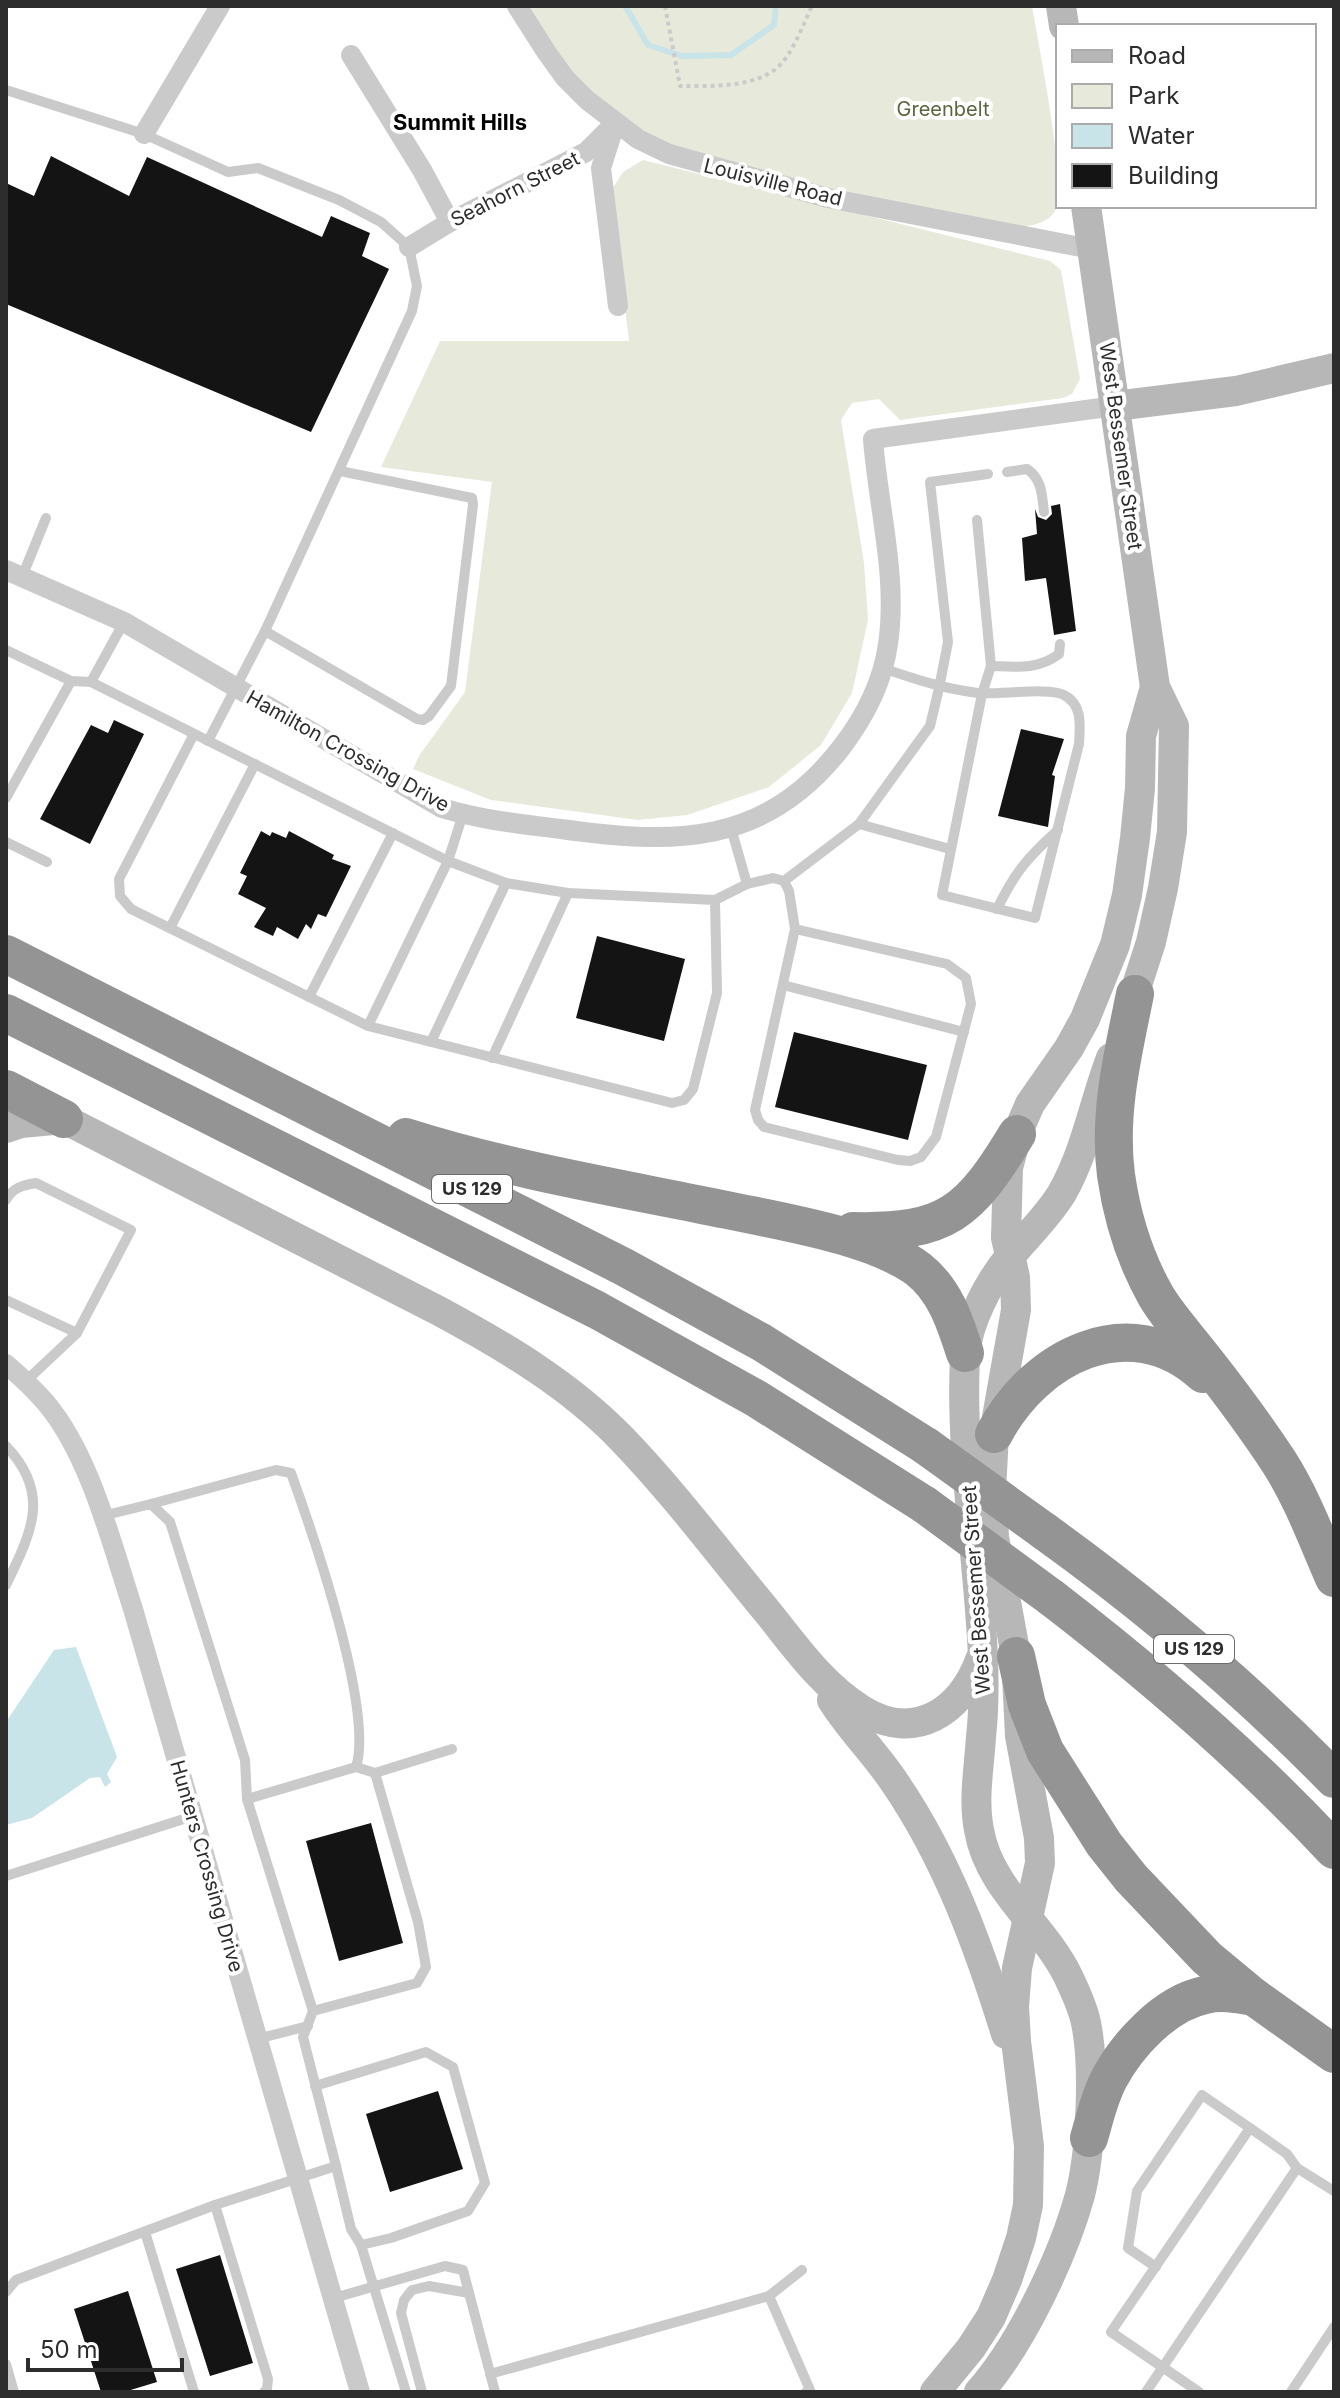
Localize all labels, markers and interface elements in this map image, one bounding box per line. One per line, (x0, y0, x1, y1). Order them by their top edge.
legend (1056, 24, 1316, 208)
text: Road (1128, 41, 1186, 70)
text: Park (1128, 81, 1179, 110)
park label: Greenbelt (897, 97, 990, 121)
district label: Summit Hills (393, 109, 527, 135)
text: Water (1128, 121, 1195, 150)
street label: Seahorn Street (447, 146, 584, 232)
street label: Louisville Road (701, 153, 845, 211)
text: Building (1128, 161, 1219, 190)
street label: West Bessemer Street (1095, 341, 1148, 552)
street label: Hamilton Crossing Drive (242, 685, 454, 817)
road number: US 129 (432, 1175, 512, 1203)
street label: West Bessemer Street (957, 1484, 995, 1695)
road number: US 129 (1154, 1635, 1234, 1663)
street label: Hunters Crossing Drive (165, 1757, 249, 1975)
scale bar (28, 2322, 182, 2372)
text: 50 m (40, 2335, 98, 2364)

